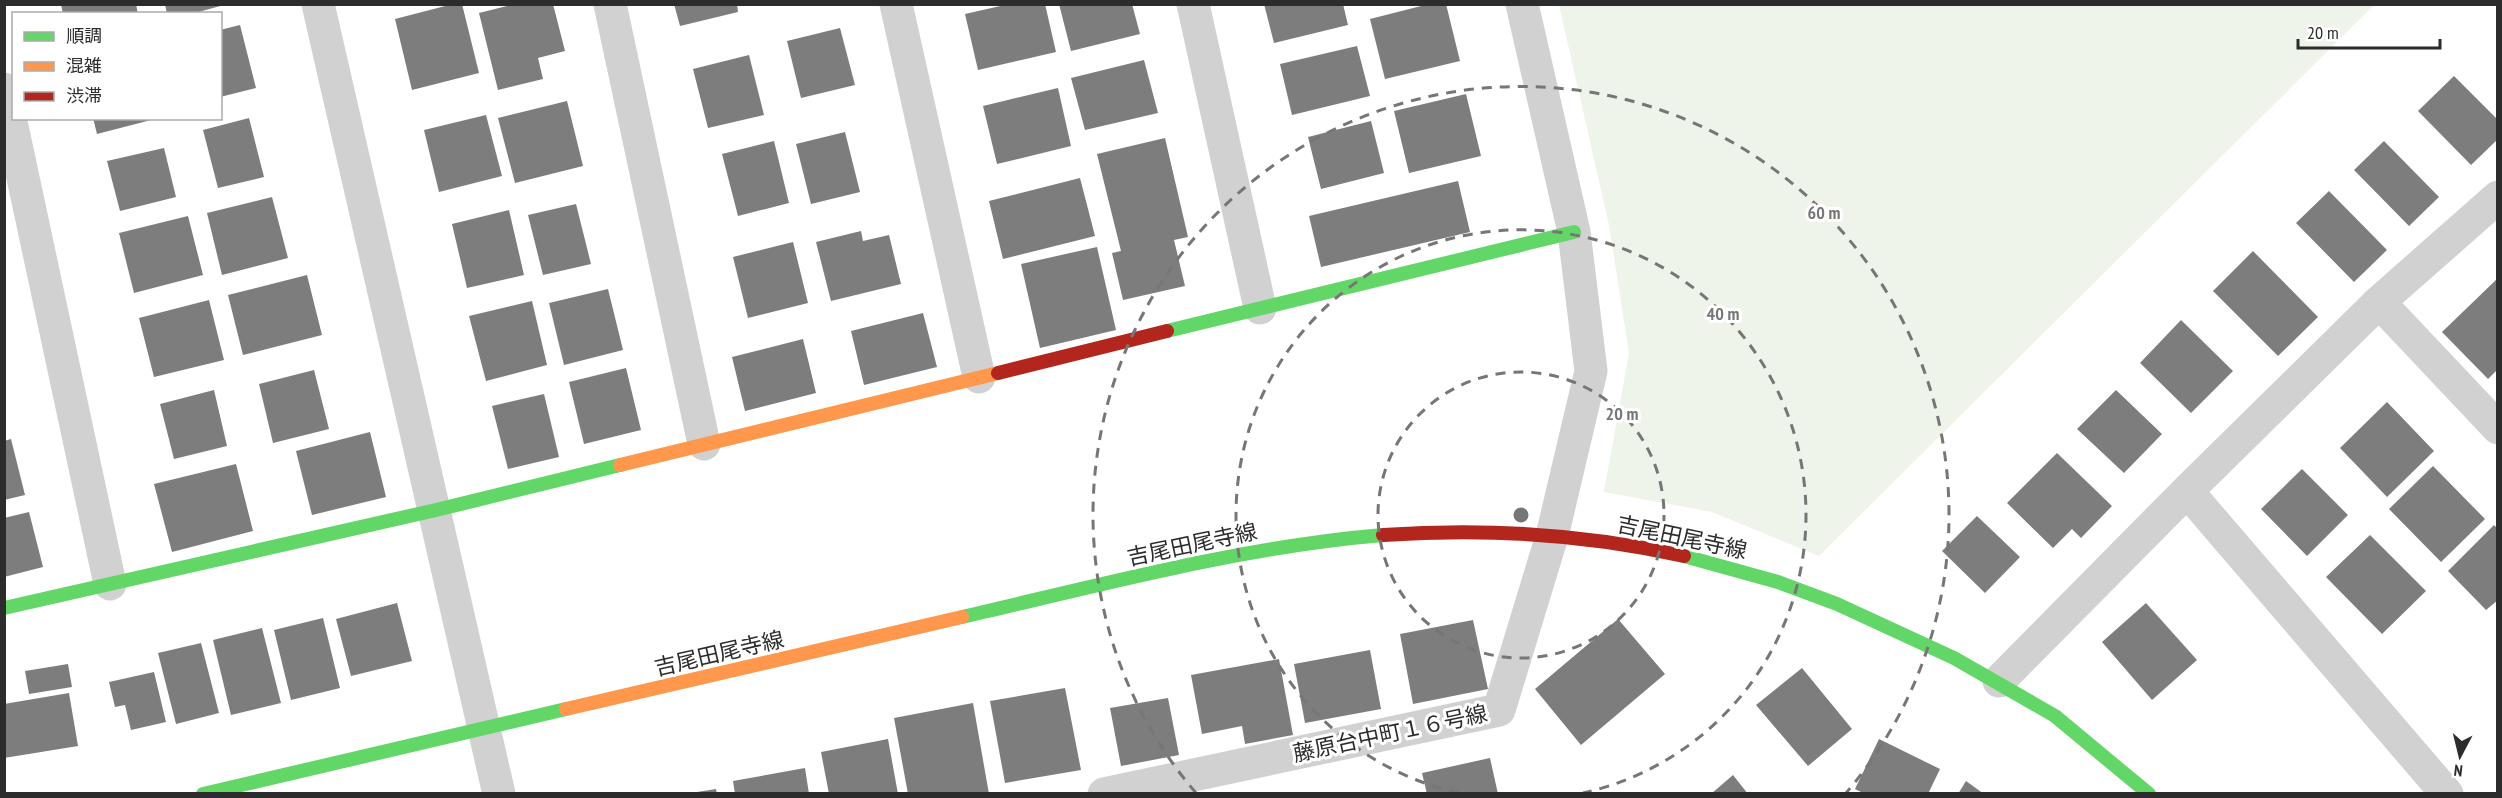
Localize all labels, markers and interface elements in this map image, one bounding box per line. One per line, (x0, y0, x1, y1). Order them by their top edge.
legend (12, 12, 222, 120)
scale bar (2298, 12, 2440, 50)
text: 20 m (2307, 21, 2339, 44)
text: 順調 (66, 24, 102, 47)
text: 混雑 (66, 54, 102, 77)
text: 渋滞 (66, 84, 102, 107)
text: 60 m (1808, 201, 1840, 224)
text: 40 m (1707, 302, 1739, 325)
text: 20 m (1606, 402, 1638, 425)
centre of rings (1511, 505, 1531, 525)
street label: 吉尾田尾寺線 (1615, 510, 1749, 564)
street label: 吉尾田尾寺線 (1125, 517, 1259, 571)
street label: 吉尾田尾寺線 (652, 625, 786, 681)
street label: 藤原台中町１６号線 (1290, 699, 1490, 767)
north arrow (2430, 726, 2490, 786)
text: N (2453, 760, 2464, 781)

